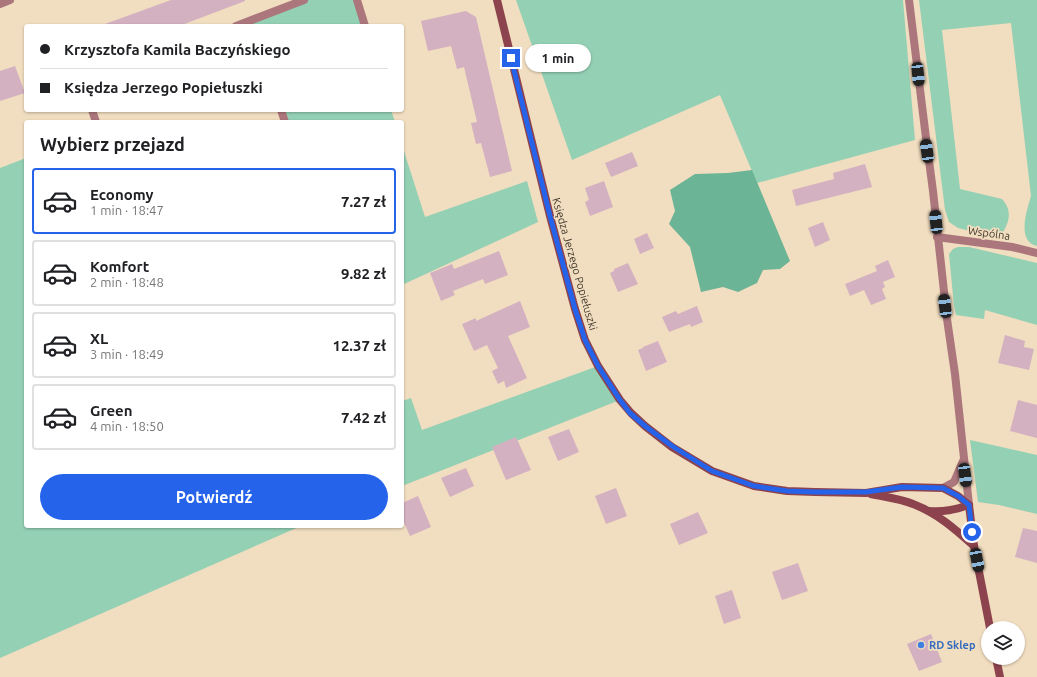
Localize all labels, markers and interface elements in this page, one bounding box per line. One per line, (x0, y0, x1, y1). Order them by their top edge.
text: Krzysztofa Kamila Baczyńskiego (64, 41, 291, 58)
callout: 1 min (525, 44, 591, 72)
route end (502, 49, 520, 67)
text: 1 min (542, 51, 574, 65)
car (911, 61, 925, 87)
text: Księdza Jerzego Popiełuszki (64, 79, 263, 96)
text: Wybierz przejazd (40, 134, 185, 154)
car (919, 138, 935, 164)
icon: car (42, 183, 78, 219)
text: Economy (90, 186, 154, 203)
text: 7.27 zł (341, 193, 386, 210)
street label: Księdza Jerzego Popiełuszki (550, 196, 600, 332)
text: 1 min · 18:47 (90, 203, 164, 217)
car (929, 209, 943, 235)
street label: Wspólna (967, 224, 1011, 242)
icon: car (42, 255, 78, 291)
text: Komfort (90, 258, 149, 275)
text: 9.82 zł (341, 265, 386, 282)
text: 2 min · 18:48 (90, 275, 164, 289)
car (938, 293, 952, 319)
icon: car (42, 327, 78, 363)
text: XL (90, 330, 108, 347)
text: 12.37 zł (332, 337, 386, 354)
text: 3 min · 18:49 (90, 347, 164, 361)
icon: car (42, 399, 78, 435)
text: Green (90, 402, 132, 419)
text: 7.42 zł (341, 409, 386, 426)
text: 4 min · 18:50 (90, 419, 164, 433)
car (958, 462, 972, 488)
button: Potwierdź (40, 474, 388, 520)
route start (963, 523, 981, 541)
car (969, 547, 985, 573)
map controls (981, 621, 1025, 665)
button: layers (981, 621, 1025, 665)
place label: RD Sklep (929, 639, 976, 651)
marker: RD Sklep (916, 640, 926, 650)

